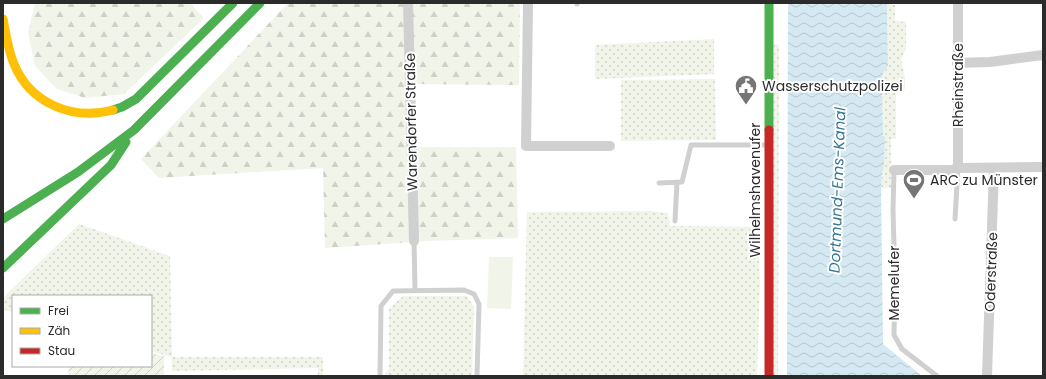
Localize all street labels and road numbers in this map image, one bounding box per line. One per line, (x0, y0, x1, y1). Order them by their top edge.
street label: Rheinstraße (948, 43, 968, 127)
street label: Warendorfer Straße (400, 52, 422, 191)
street label: Wilhelmshavenufer (745, 123, 765, 257)
street label: Oderstraße (980, 232, 1002, 312)
street label: Memelufer (884, 246, 904, 320)

